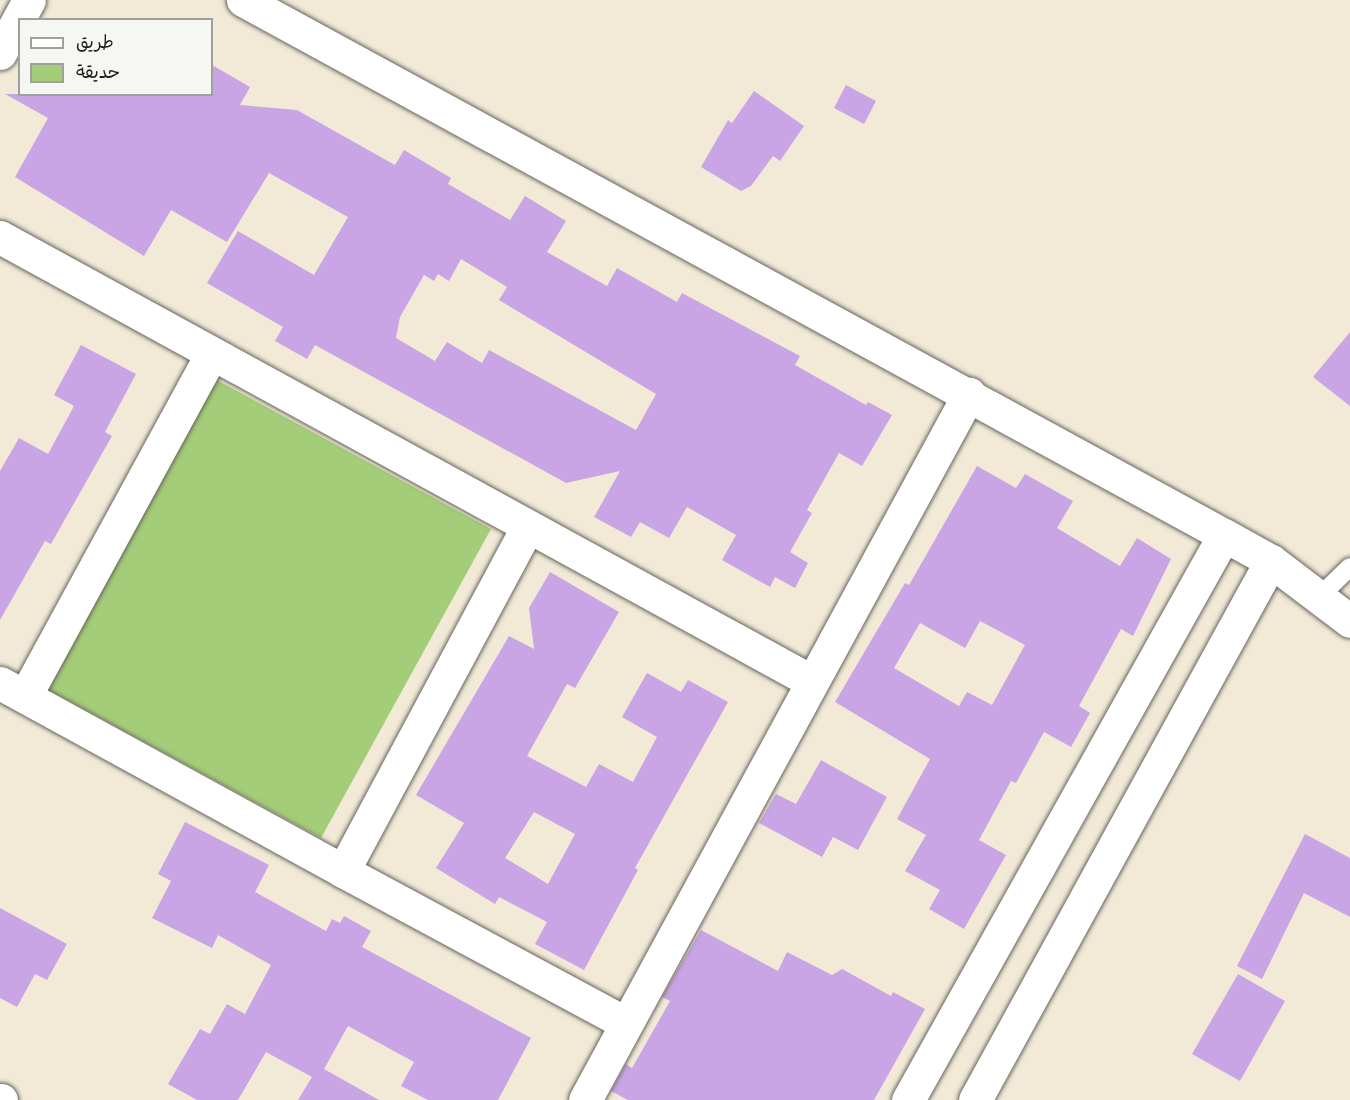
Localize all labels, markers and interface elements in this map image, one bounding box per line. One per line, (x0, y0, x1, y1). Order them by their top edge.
legend (18, 18, 213, 96)
text: طريق (76, 31, 114, 55)
text: حديقة (76, 61, 120, 85)

